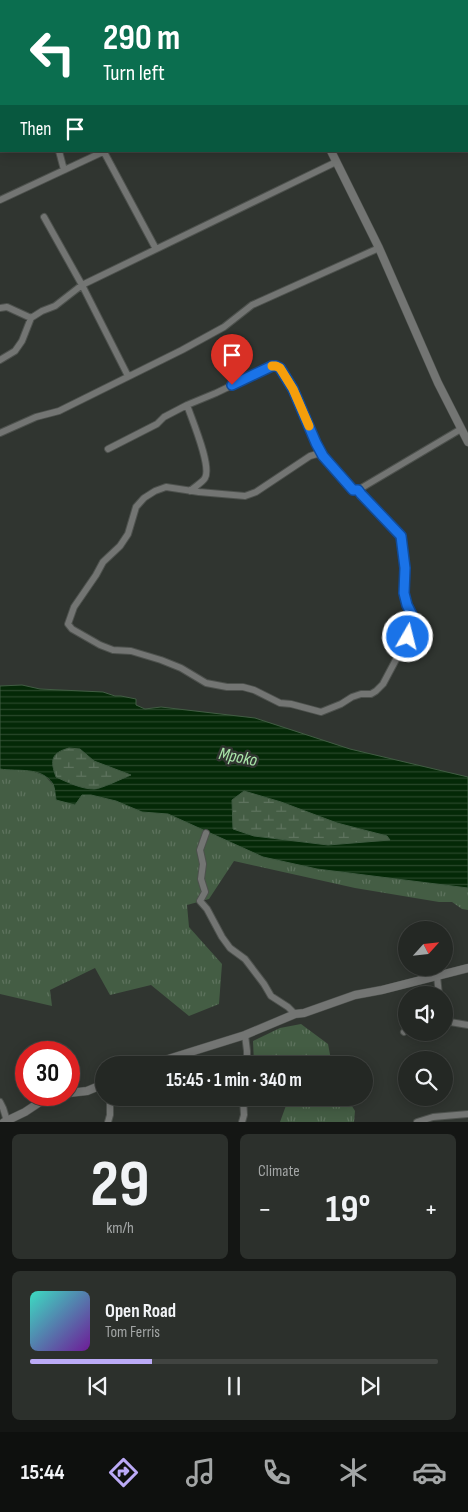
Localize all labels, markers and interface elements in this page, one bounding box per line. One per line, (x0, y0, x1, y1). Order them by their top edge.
text: 290 m (103, 17, 180, 60)
icon: left (20, 20, 85, 85)
text: Turn left (103, 60, 165, 87)
icon: arrive (61, 115, 89, 143)
text: Then (20, 118, 51, 141)
pin (211, 334, 253, 385)
icon: arrive (218, 341, 246, 369)
position arrow (381, 610, 433, 662)
water label: Mpoko (217, 743, 260, 771)
north arrow (398, 921, 452, 976)
map controls (398, 921, 453, 1106)
button: sound (398, 986, 453, 1041)
speed limit sign: 30 (15, 1041, 80, 1106)
button: search (398, 1051, 453, 1106)
text: 15:45 · 1 min · 340 m (166, 1069, 302, 1092)
text: 29 (90, 1147, 150, 1225)
text: Climate (258, 1162, 300, 1181)
text: 19° (326, 1187, 370, 1232)
text: − (258, 1193, 272, 1226)
text: + (424, 1193, 438, 1226)
text: km/h (106, 1219, 134, 1238)
text: Open Road (105, 1300, 176, 1323)
text: Tom Ferris (105, 1323, 160, 1342)
icon: previous (84, 1372, 112, 1400)
icon: pause (220, 1372, 248, 1400)
icon: next (356, 1372, 384, 1400)
icon: directions (106, 1455, 141, 1490)
icon: music (183, 1455, 218, 1490)
icon: phone (259, 1455, 294, 1490)
icon: climate (336, 1455, 371, 1490)
icon: car (412, 1455, 447, 1490)
text: 15:44 (21, 1459, 65, 1486)

